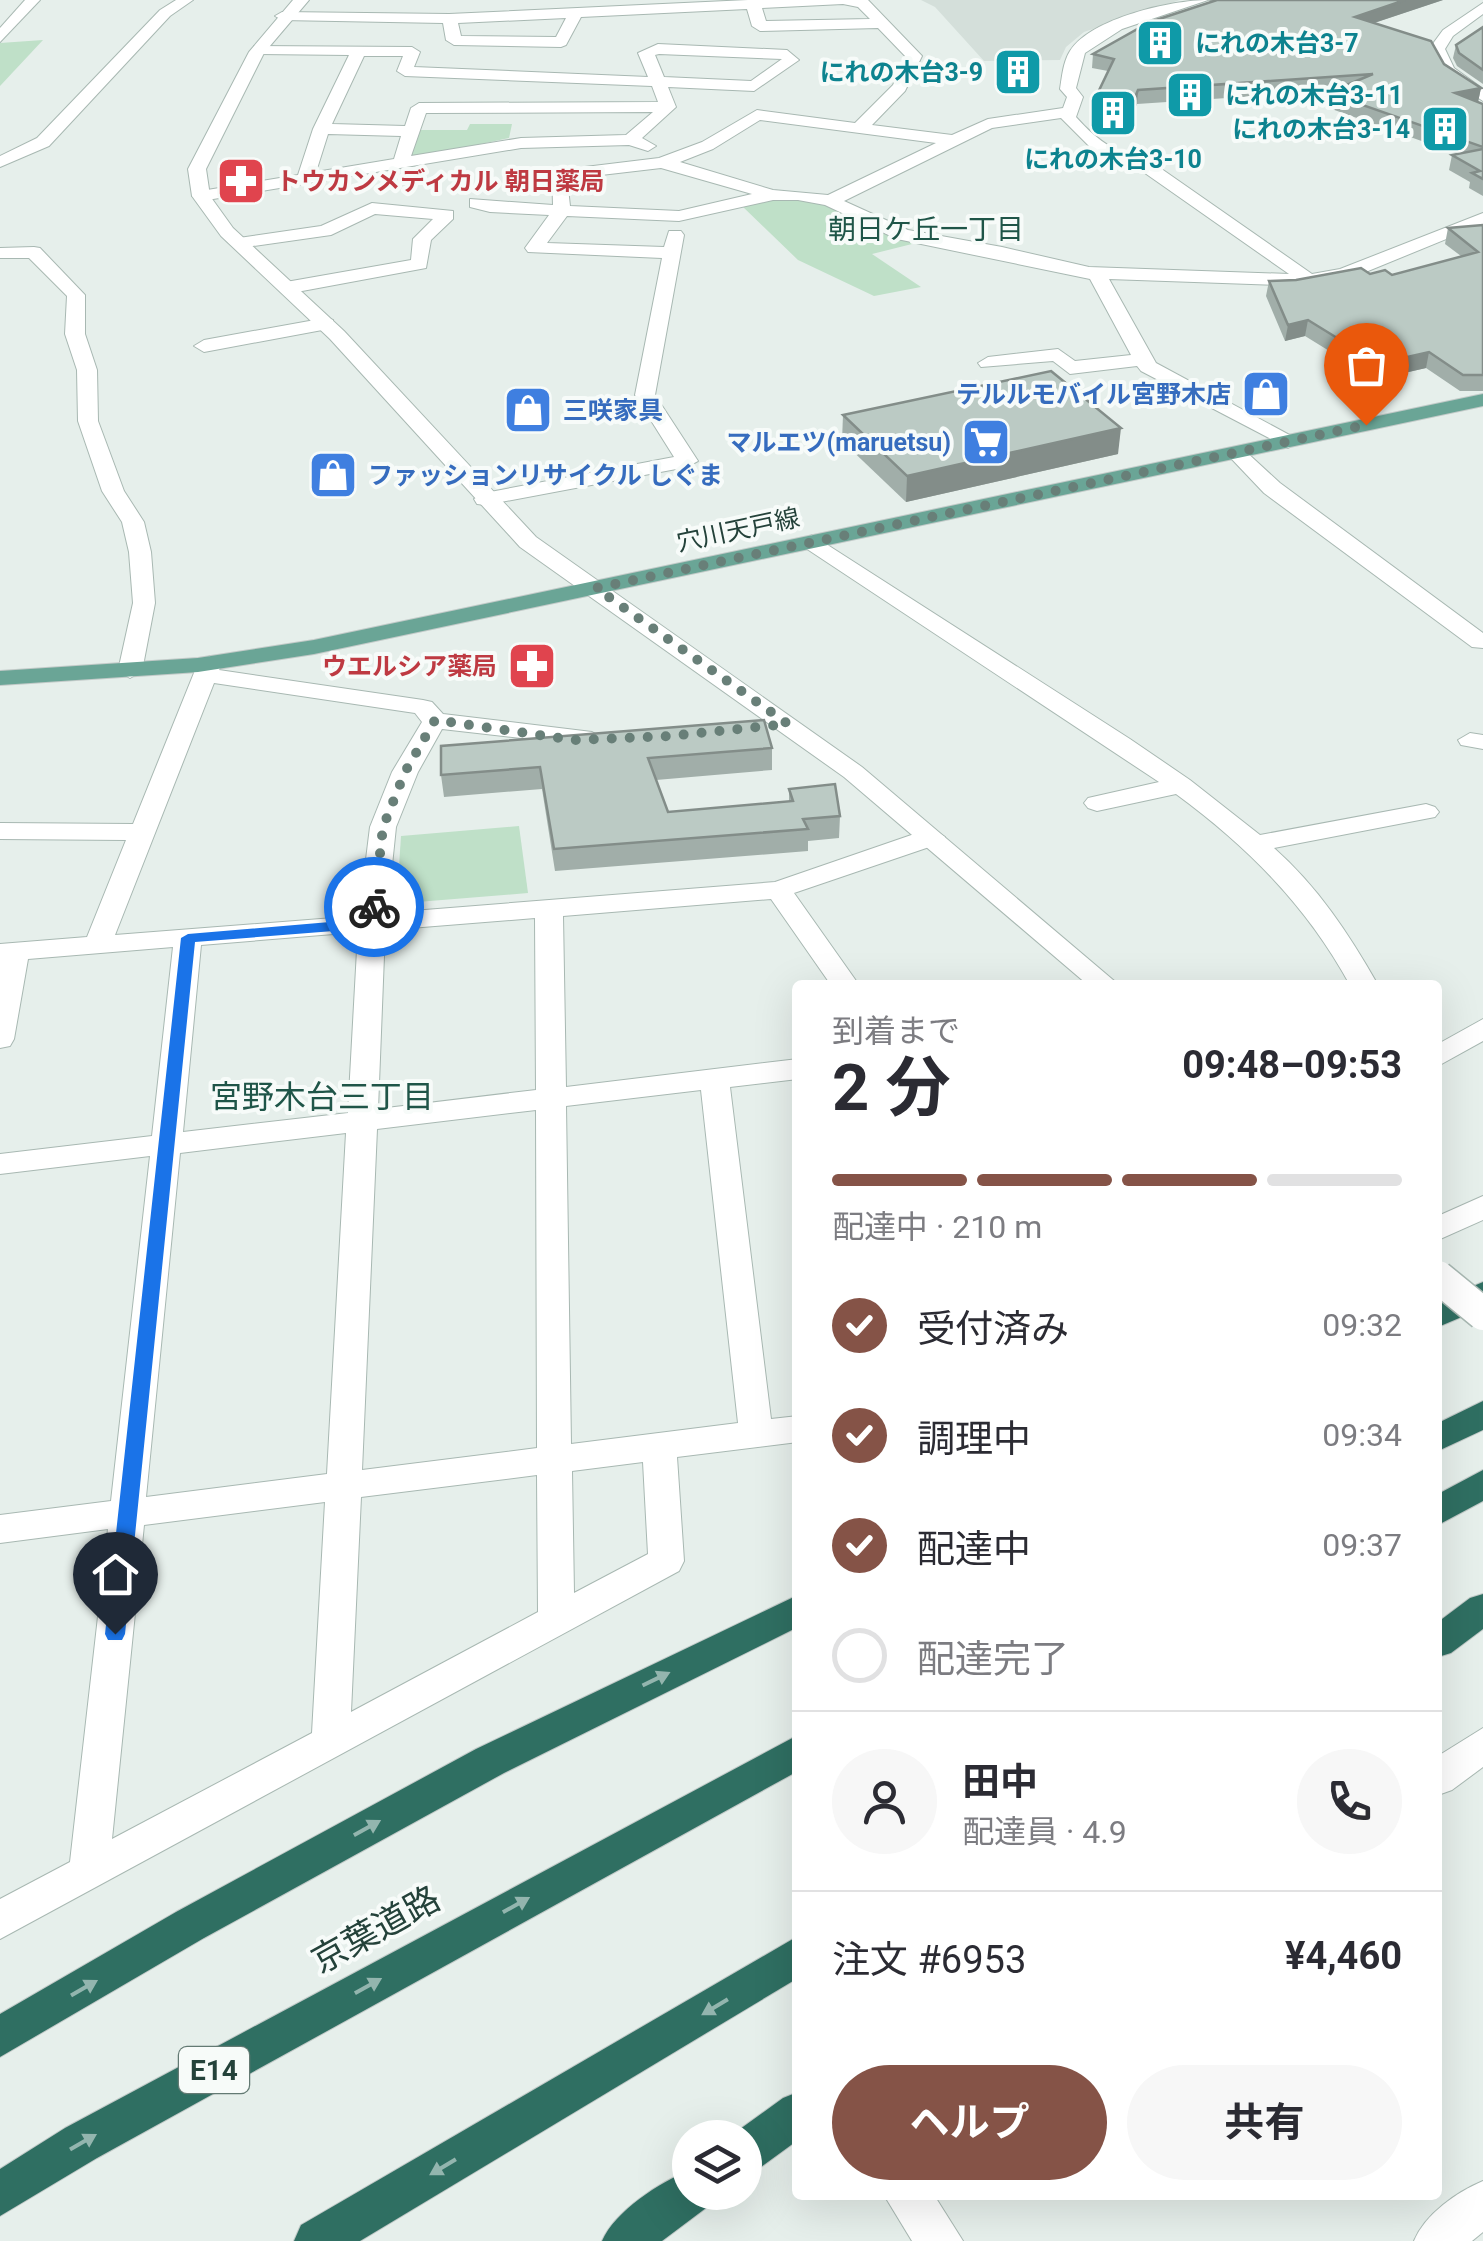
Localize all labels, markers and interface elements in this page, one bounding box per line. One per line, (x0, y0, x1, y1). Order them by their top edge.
building icon: にれの木台3-7 (1134, 17, 1186, 69)
place label: にれの木台3-7 (1195, 29, 1359, 58)
building icon: にれの木台3-9 (992, 46, 1044, 98)
place label: にれの木台3-9 (819, 58, 983, 87)
building icon: にれの木台3-11 (1164, 69, 1216, 121)
place label: にれの木台3-11 (1225, 81, 1403, 110)
building icon: にれの木台3-10 (1087, 87, 1139, 139)
building icon: にれの木台3-14 (1419, 103, 1471, 155)
place label: にれの木台3-14 (1232, 115, 1410, 144)
place label: にれの木台3-10 (1024, 145, 1202, 174)
pharmacy icon: トウカンメディカル 朝日薬局 (215, 155, 267, 207)
place label: トウカンメディカル 朝日薬局 (276, 167, 605, 196)
district label: 朝日ケ丘一丁目 (828, 213, 1024, 246)
pin (1324, 323, 1409, 426)
icon: bag (1339, 338, 1394, 393)
shop icon: テルルモバイル宮野木店 (1240, 368, 1292, 420)
place label: テルルモバイル宮野木店 (956, 380, 1231, 409)
shop icon: 三咲家具 (502, 384, 554, 436)
place label: 三咲家具 (563, 396, 663, 425)
supermarket icon: マルエツ(maruetsu) (960, 416, 1012, 468)
place label: マルエツ(maruetsu) (726, 428, 951, 457)
shop icon: ファッションリサイクル しぐま (307, 449, 359, 501)
place label: ファッションリサイクル しぐま (368, 461, 723, 490)
street label: 穴川天戸線 (674, 503, 802, 557)
pharmacy icon: ウエルシア薬局 (506, 640, 558, 692)
place label: ウエルシア薬局 (322, 652, 497, 681)
courier (324, 857, 424, 957)
icon: bike (347, 880, 402, 935)
text: 到着まで (832, 1012, 960, 1050)
text: 09:48–09:53 (1182, 1043, 1402, 1087)
text: 2 分 (832, 1050, 950, 1126)
district label: 宮野木台三丁目 (210, 1078, 434, 1116)
text: 配達中 · 210 m (832, 1208, 1042, 1246)
icon: check (832, 1298, 887, 1353)
text: 09:32 (1322, 1306, 1402, 1344)
text: 受付済み (917, 1307, 1069, 1351)
icon: check (832, 1408, 887, 1463)
text: 09:34 (1322, 1416, 1402, 1454)
text: 調理中 (917, 1417, 1031, 1461)
icon: check (832, 1518, 887, 1573)
text: 09:37 (1322, 1526, 1402, 1564)
text: 配達中 (917, 1527, 1031, 1571)
pin (73, 1532, 158, 1635)
icon: home (88, 1547, 143, 1602)
text: 配達完了 (917, 1637, 1069, 1681)
one-way arrow (642, 1671, 671, 1688)
button: person (832, 1749, 937, 1854)
button: phone (1297, 1749, 1402, 1854)
text: 田中 (962, 1760, 1038, 1804)
text: 配達員 · 4.9 (962, 1813, 1127, 1851)
one-way arrow (353, 1820, 382, 1837)
street label: 京葉道路 (305, 1878, 447, 1982)
one-way arrow (502, 1896, 530, 1914)
text: ¥4,460 (1285, 1934, 1402, 1978)
text: 注文 #6953 (832, 1938, 1026, 1982)
one-way arrow (353, 1977, 382, 1994)
one-way arrow (70, 1979, 98, 1997)
one-way arrow (701, 1997, 729, 2015)
road number: E14 (179, 2047, 249, 2093)
button: ヘルプ (832, 2065, 1107, 2180)
button: 共有 (1127, 2065, 1402, 2180)
map controls (672, 2120, 762, 2210)
button: layers (672, 2120, 762, 2210)
one-way arrow (69, 2134, 97, 2151)
one-way arrow (429, 2158, 457, 2175)

